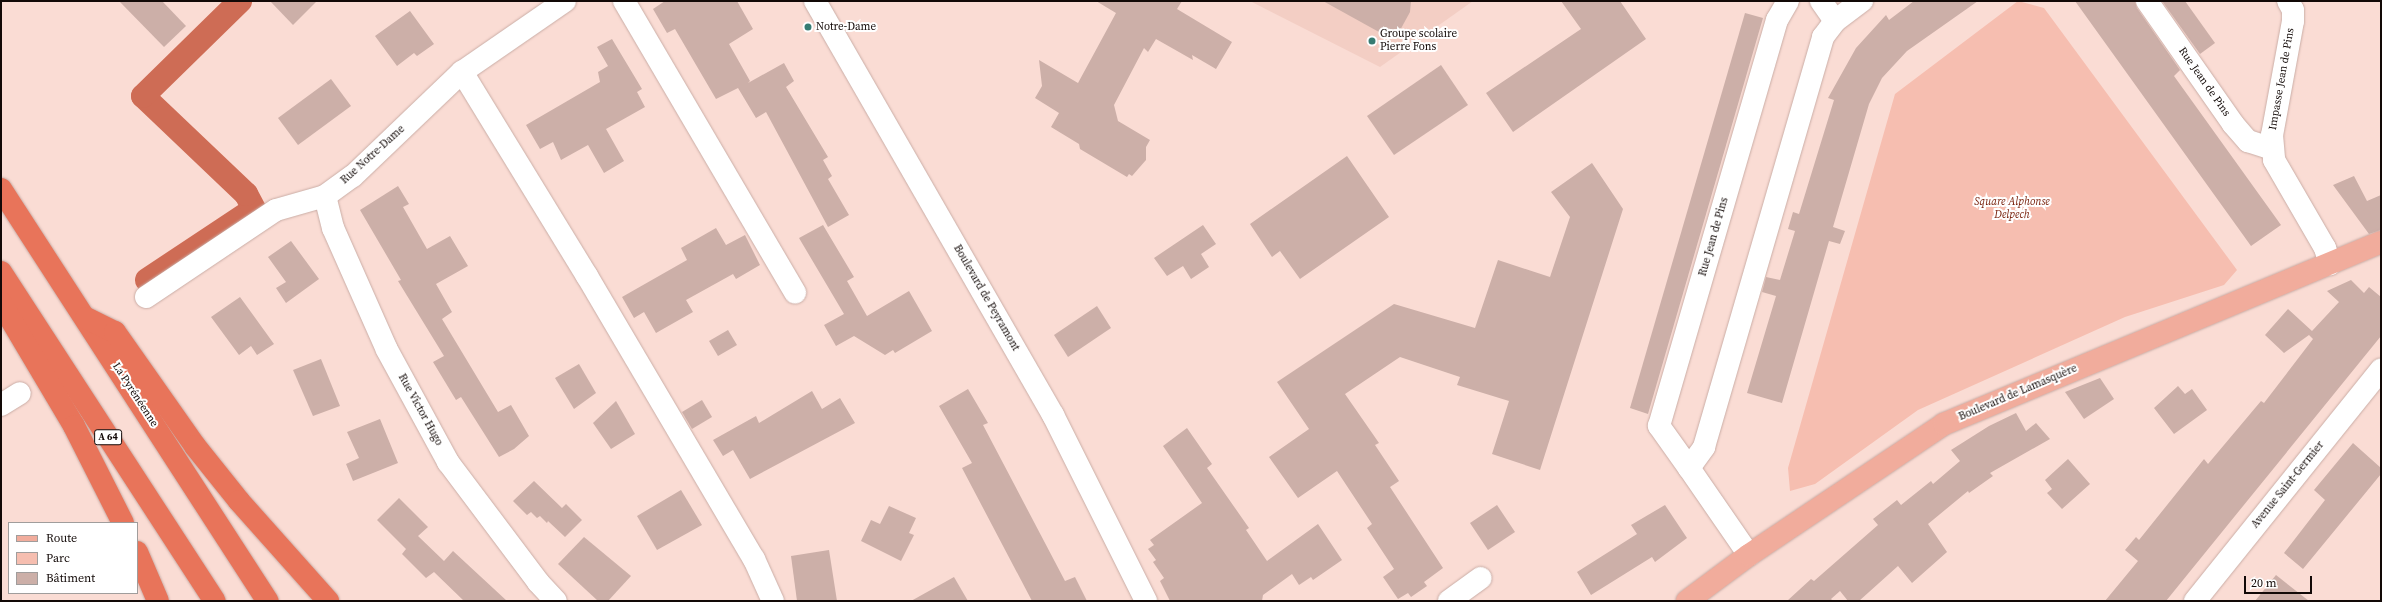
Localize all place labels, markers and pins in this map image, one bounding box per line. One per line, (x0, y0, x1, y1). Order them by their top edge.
place label: Notre-Dame (816, 20, 876, 34)
marker: Notre-Dame (803, 22, 813, 32)
place label: Groupe scolaire Pierre Fons (1380, 28, 1457, 54)
marker: Groupe scolaire Pierre Fons (1367, 36, 1377, 46)

